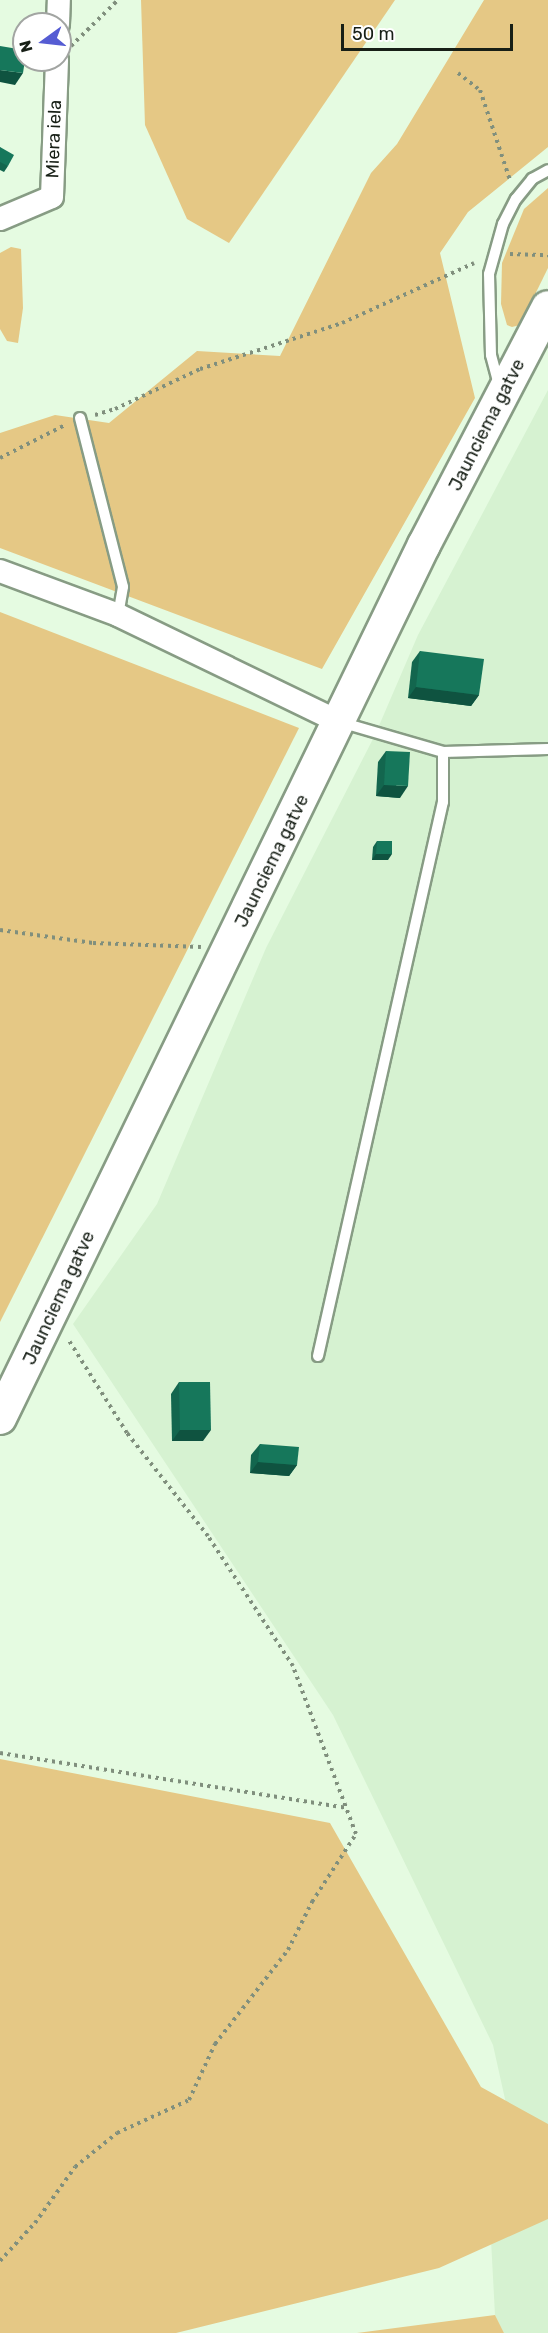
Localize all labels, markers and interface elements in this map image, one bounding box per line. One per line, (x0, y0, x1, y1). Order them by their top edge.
north arrow (12, 12, 72, 72)
scale bar (344, 12, 516, 50)
text: 50 m (352, 23, 395, 45)
text: N (15, 38, 37, 54)
street label: Miera iela (42, 99, 66, 179)
street label: Jaunciema gatve (444, 355, 530, 495)
street label: Jaunciema gatve (230, 791, 314, 931)
street label: Jaunciema gatve (19, 1228, 99, 1368)

